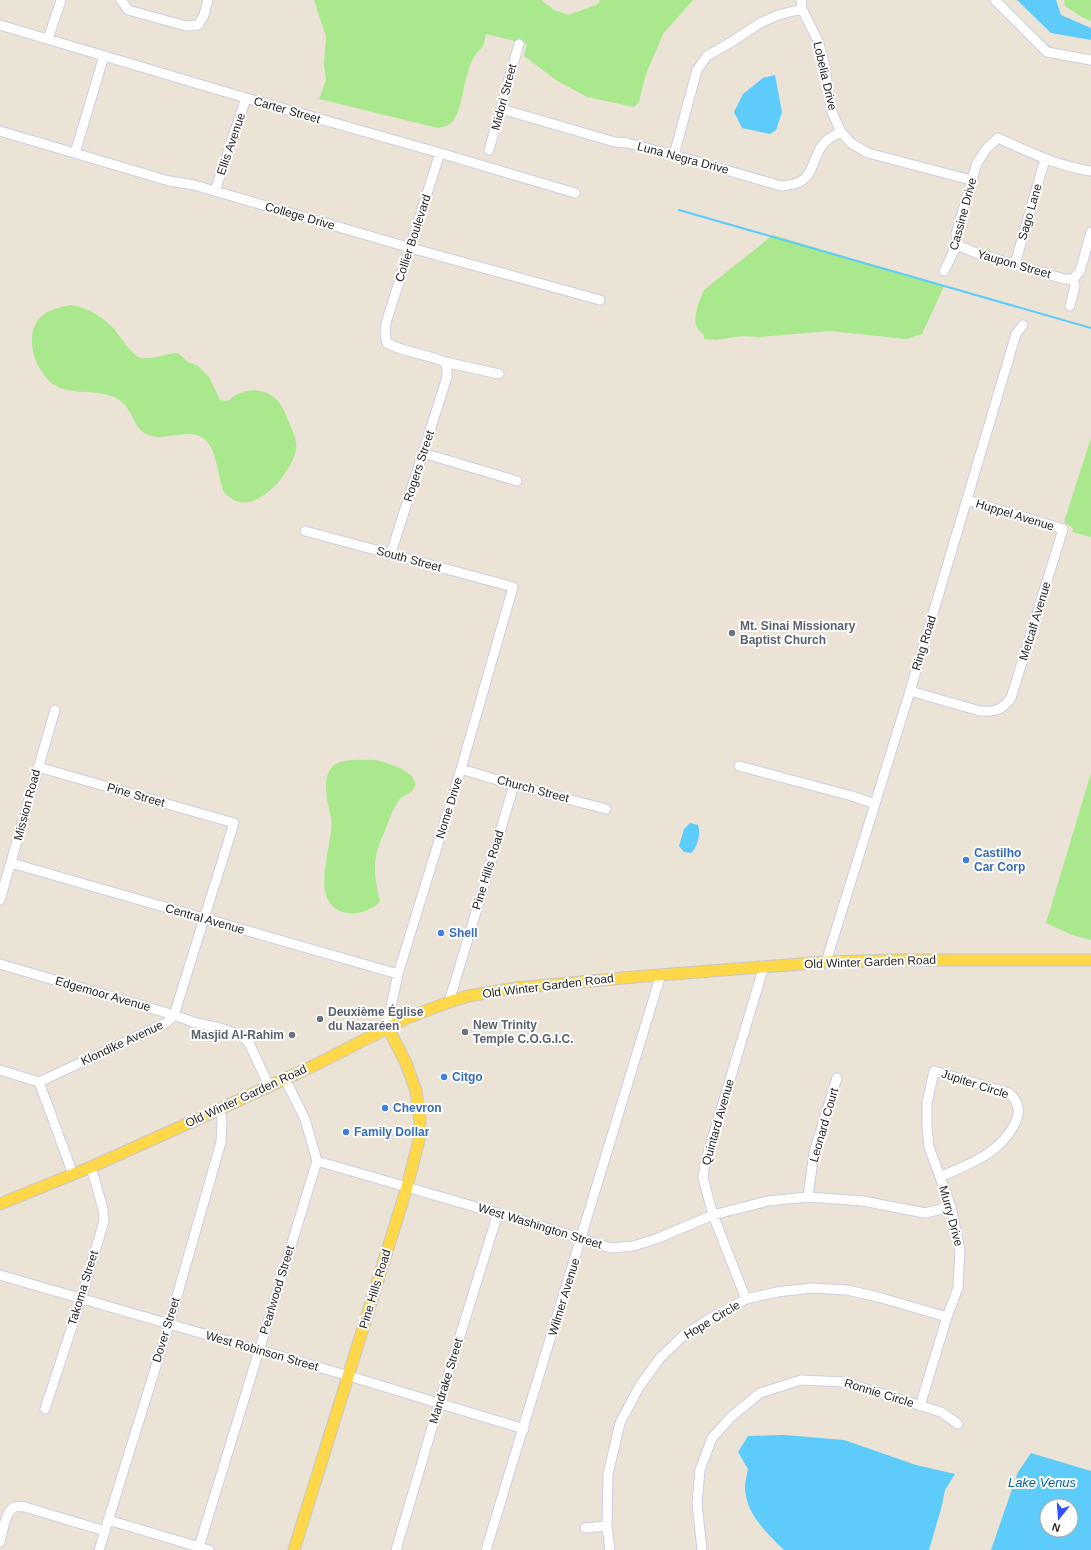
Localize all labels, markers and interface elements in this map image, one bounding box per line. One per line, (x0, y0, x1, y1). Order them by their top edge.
street label: Lobelia Drive (810, 40, 840, 112)
street label: Midori Street (488, 62, 520, 132)
street label: Carter Street (252, 94, 323, 126)
street label: Ellis Avenue (214, 111, 248, 177)
street label: Luna Negra Drive (636, 139, 731, 177)
street label: Cassine Drive (947, 176, 980, 252)
street label: Sago Lane (1015, 182, 1045, 242)
street label: Collier Boulevard (392, 192, 434, 284)
street label: College Drive (263, 199, 337, 233)
street label: Yaupon Street (976, 247, 1053, 281)
street label: Rogers Street (401, 428, 437, 503)
street label: Huppel Avenue (974, 496, 1056, 534)
street label: South Street (375, 544, 444, 575)
street label: Metcalf Avenue (1016, 580, 1054, 662)
street label: Ring Road (909, 614, 939, 672)
place label: Mt. Sinai Missionary Baptist Church (740, 619, 856, 647)
marker: Mt. Sinai Missionary Baptist Church (727, 628, 737, 638)
street label: Mission Road (11, 768, 43, 842)
street label: Church Street (495, 773, 571, 806)
street label: Nome Drive (433, 775, 465, 840)
street label: Pine Street (106, 780, 167, 810)
street label: Pine Hills Road (469, 829, 507, 911)
place label: Castilho Car Corp (974, 846, 1025, 874)
marker: Castilho Car Corp (961, 855, 971, 865)
street label: Central Avenue (164, 901, 247, 937)
place label: Shell (449, 926, 478, 940)
marker: Shell (436, 928, 446, 938)
street label: Old Winter Garden Road (804, 953, 936, 971)
street label: Old Winter Garden Road (482, 971, 614, 1001)
street label: Edgemoor Avenue (54, 974, 153, 1014)
place label: Deuxième Église du Nazaréen (328, 1004, 424, 1033)
marker: Deuxième Église du Nazaréen (315, 1014, 325, 1024)
street label: Klondike Avenue (79, 1018, 166, 1068)
place label: New Trinity Temple C.O.G.I.C. (473, 1018, 573, 1046)
marker: New Trinity Temple C.O.G.I.C. (460, 1027, 470, 1037)
place label: Masjid Al-Rahim (191, 1028, 284, 1042)
marker: Masjid Al-Rahim (287, 1030, 297, 1040)
street label: Old Winter Garden Road (183, 1062, 309, 1130)
street label: Jupiter Circle (940, 1067, 1011, 1102)
place label: Citgo (452, 1070, 483, 1084)
marker: Citgo (439, 1072, 449, 1082)
street label: Quintard Avenue (699, 1077, 737, 1167)
street label: Leonard Court (807, 1086, 841, 1164)
place label: Chevron (393, 1101, 442, 1115)
marker: Chevron (380, 1103, 390, 1113)
place label: Family Dollar (354, 1125, 430, 1139)
marker: Family Dollar (341, 1127, 351, 1137)
street label: Murry Drive (936, 1184, 966, 1248)
street label: West Washington Street (476, 1200, 604, 1252)
street label: Pearlwood Street (257, 1243, 297, 1336)
street label: Takoma Street (65, 1248, 101, 1327)
street label: Pine Hills Road (356, 1248, 394, 1330)
street label: Wilmer Avenue (546, 1256, 583, 1338)
street label: Dover Street (149, 1295, 183, 1364)
street label: Hope Circle (682, 1298, 743, 1342)
street label: West Robinson Street (204, 1328, 321, 1374)
street label: Mandrake Street (426, 1336, 466, 1425)
street label: Ronnie Circle (843, 1376, 916, 1410)
water label: Lake Venus (1008, 1475, 1077, 1490)
north arrow (1039, 1498, 1079, 1538)
text: N (1050, 1521, 1062, 1534)

